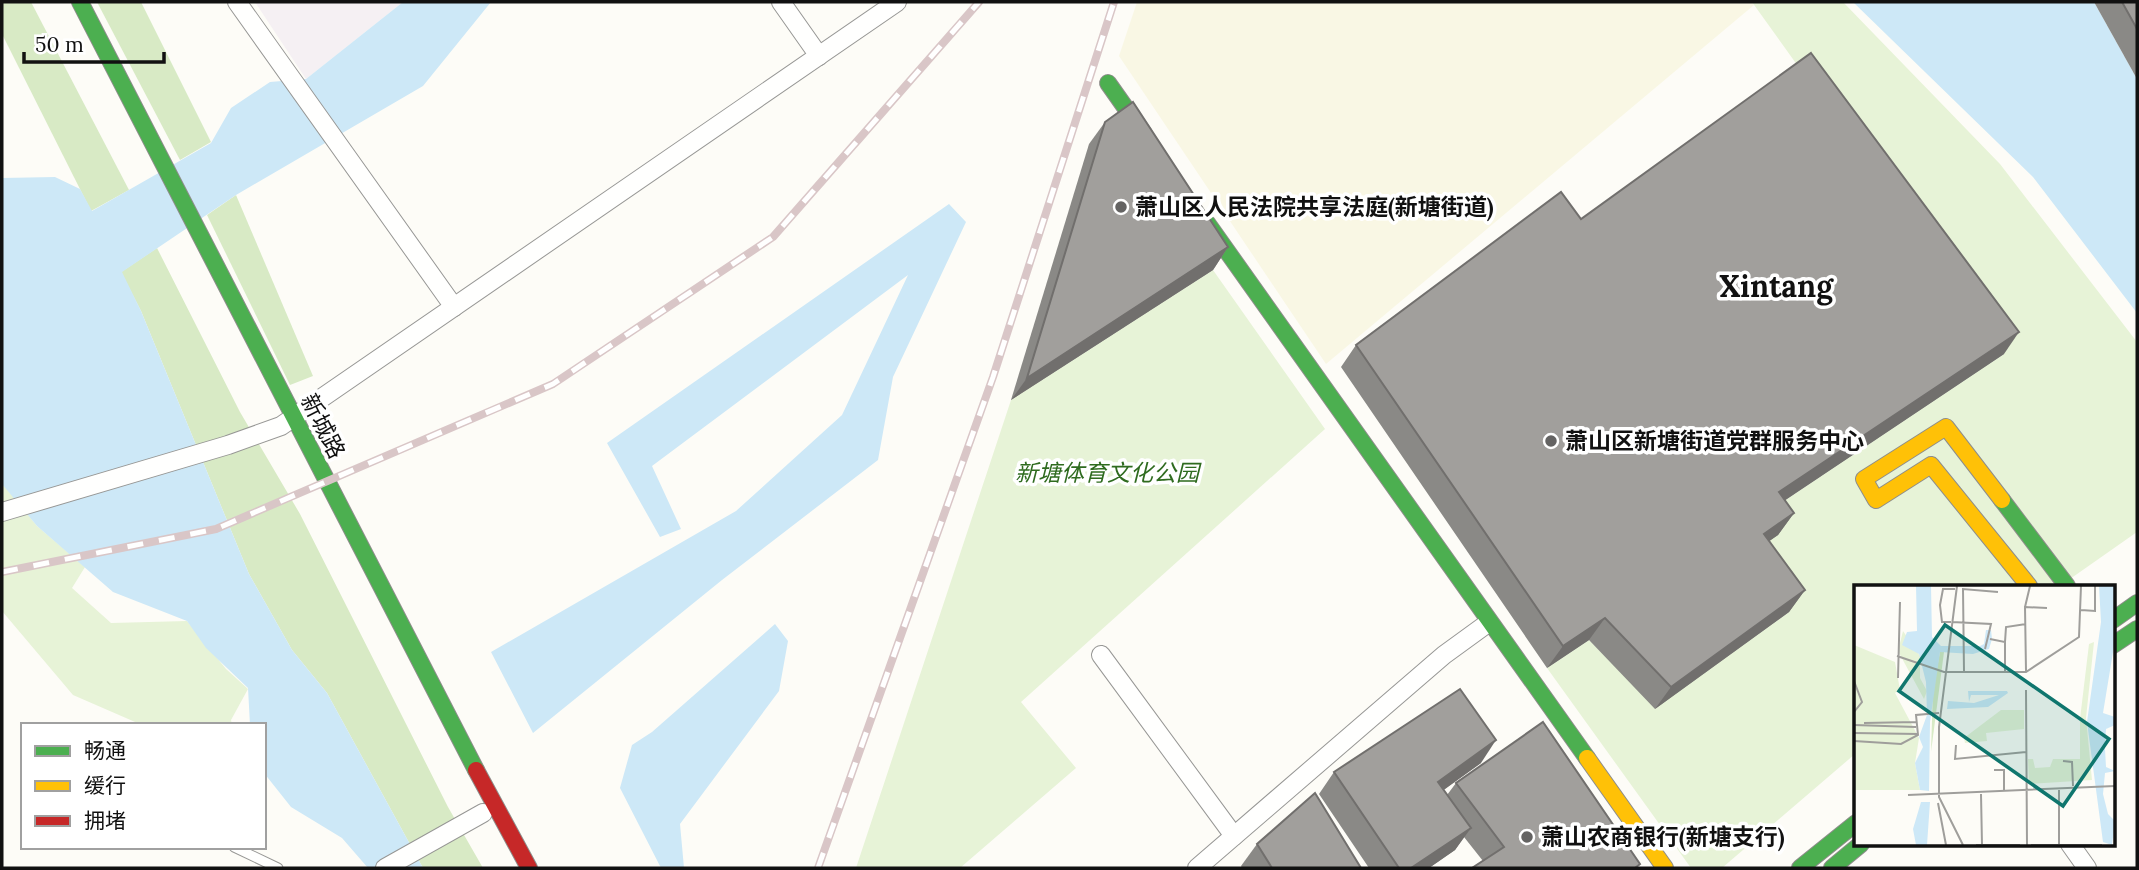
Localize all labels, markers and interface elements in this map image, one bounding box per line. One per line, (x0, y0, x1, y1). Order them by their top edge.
scale bar (24, 21, 164, 65)
text: 50 m (35, 31, 84, 58)
place label: 萧山区人民法院共享法庭(新塘街道) (1135, 192, 1494, 222)
marker: 萧山区人民法院共享法庭(新塘街道) (1113, 199, 1129, 215)
district label: Xintang (1719, 267, 1834, 306)
street label: 新城路 (295, 388, 352, 463)
place label: 萧山区新塘街道党群服务中心 (1565, 426, 1864, 455)
marker: 萧山区新塘街道党群服务中心 (1543, 433, 1559, 449)
park label: 新塘体育文化公园 (1015, 458, 1202, 487)
inset map (1854, 585, 2114, 846)
legend (21, 723, 266, 849)
text: 畅通 (84, 737, 126, 764)
text: 缓行 (84, 772, 126, 799)
text: 拥堵 (84, 807, 126, 834)
place label: 萧山农商银行(新塘支行) (1541, 822, 1785, 852)
marker: 萧山农商银行(新塘支行) (1519, 829, 1535, 845)

